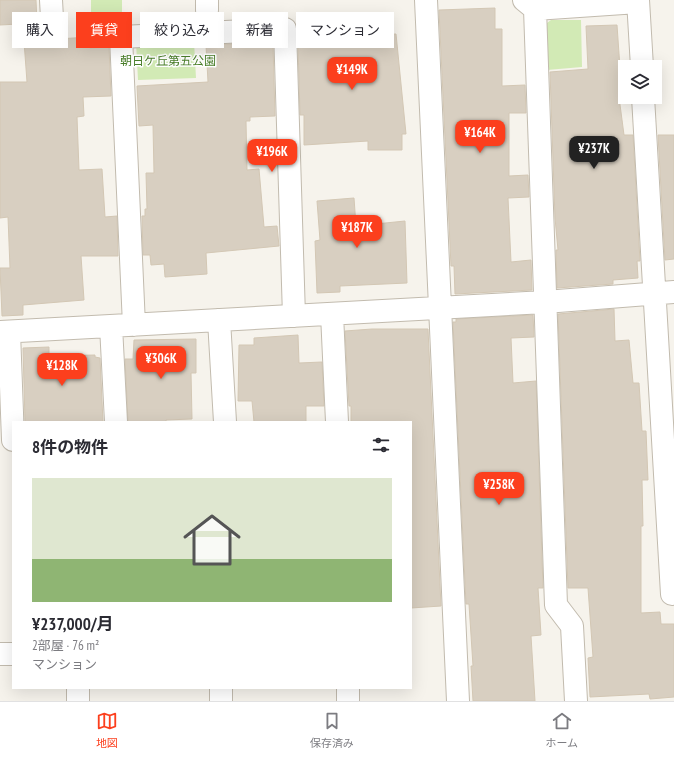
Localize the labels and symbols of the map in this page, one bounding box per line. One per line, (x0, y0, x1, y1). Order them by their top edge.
park label: 朝日ケ丘第五公園 (120, 53, 216, 68)
pin: ¥149K (324, 57, 380, 91)
pin: ¥164K (452, 120, 508, 154)
pin: ¥237K (566, 136, 622, 170)
pin: ¥196K (244, 139, 300, 173)
pin: ¥187K (329, 215, 385, 249)
pin: ¥306K (133, 346, 189, 380)
pin: ¥128K (34, 353, 90, 387)
pin: ¥258K (471, 472, 527, 506)

